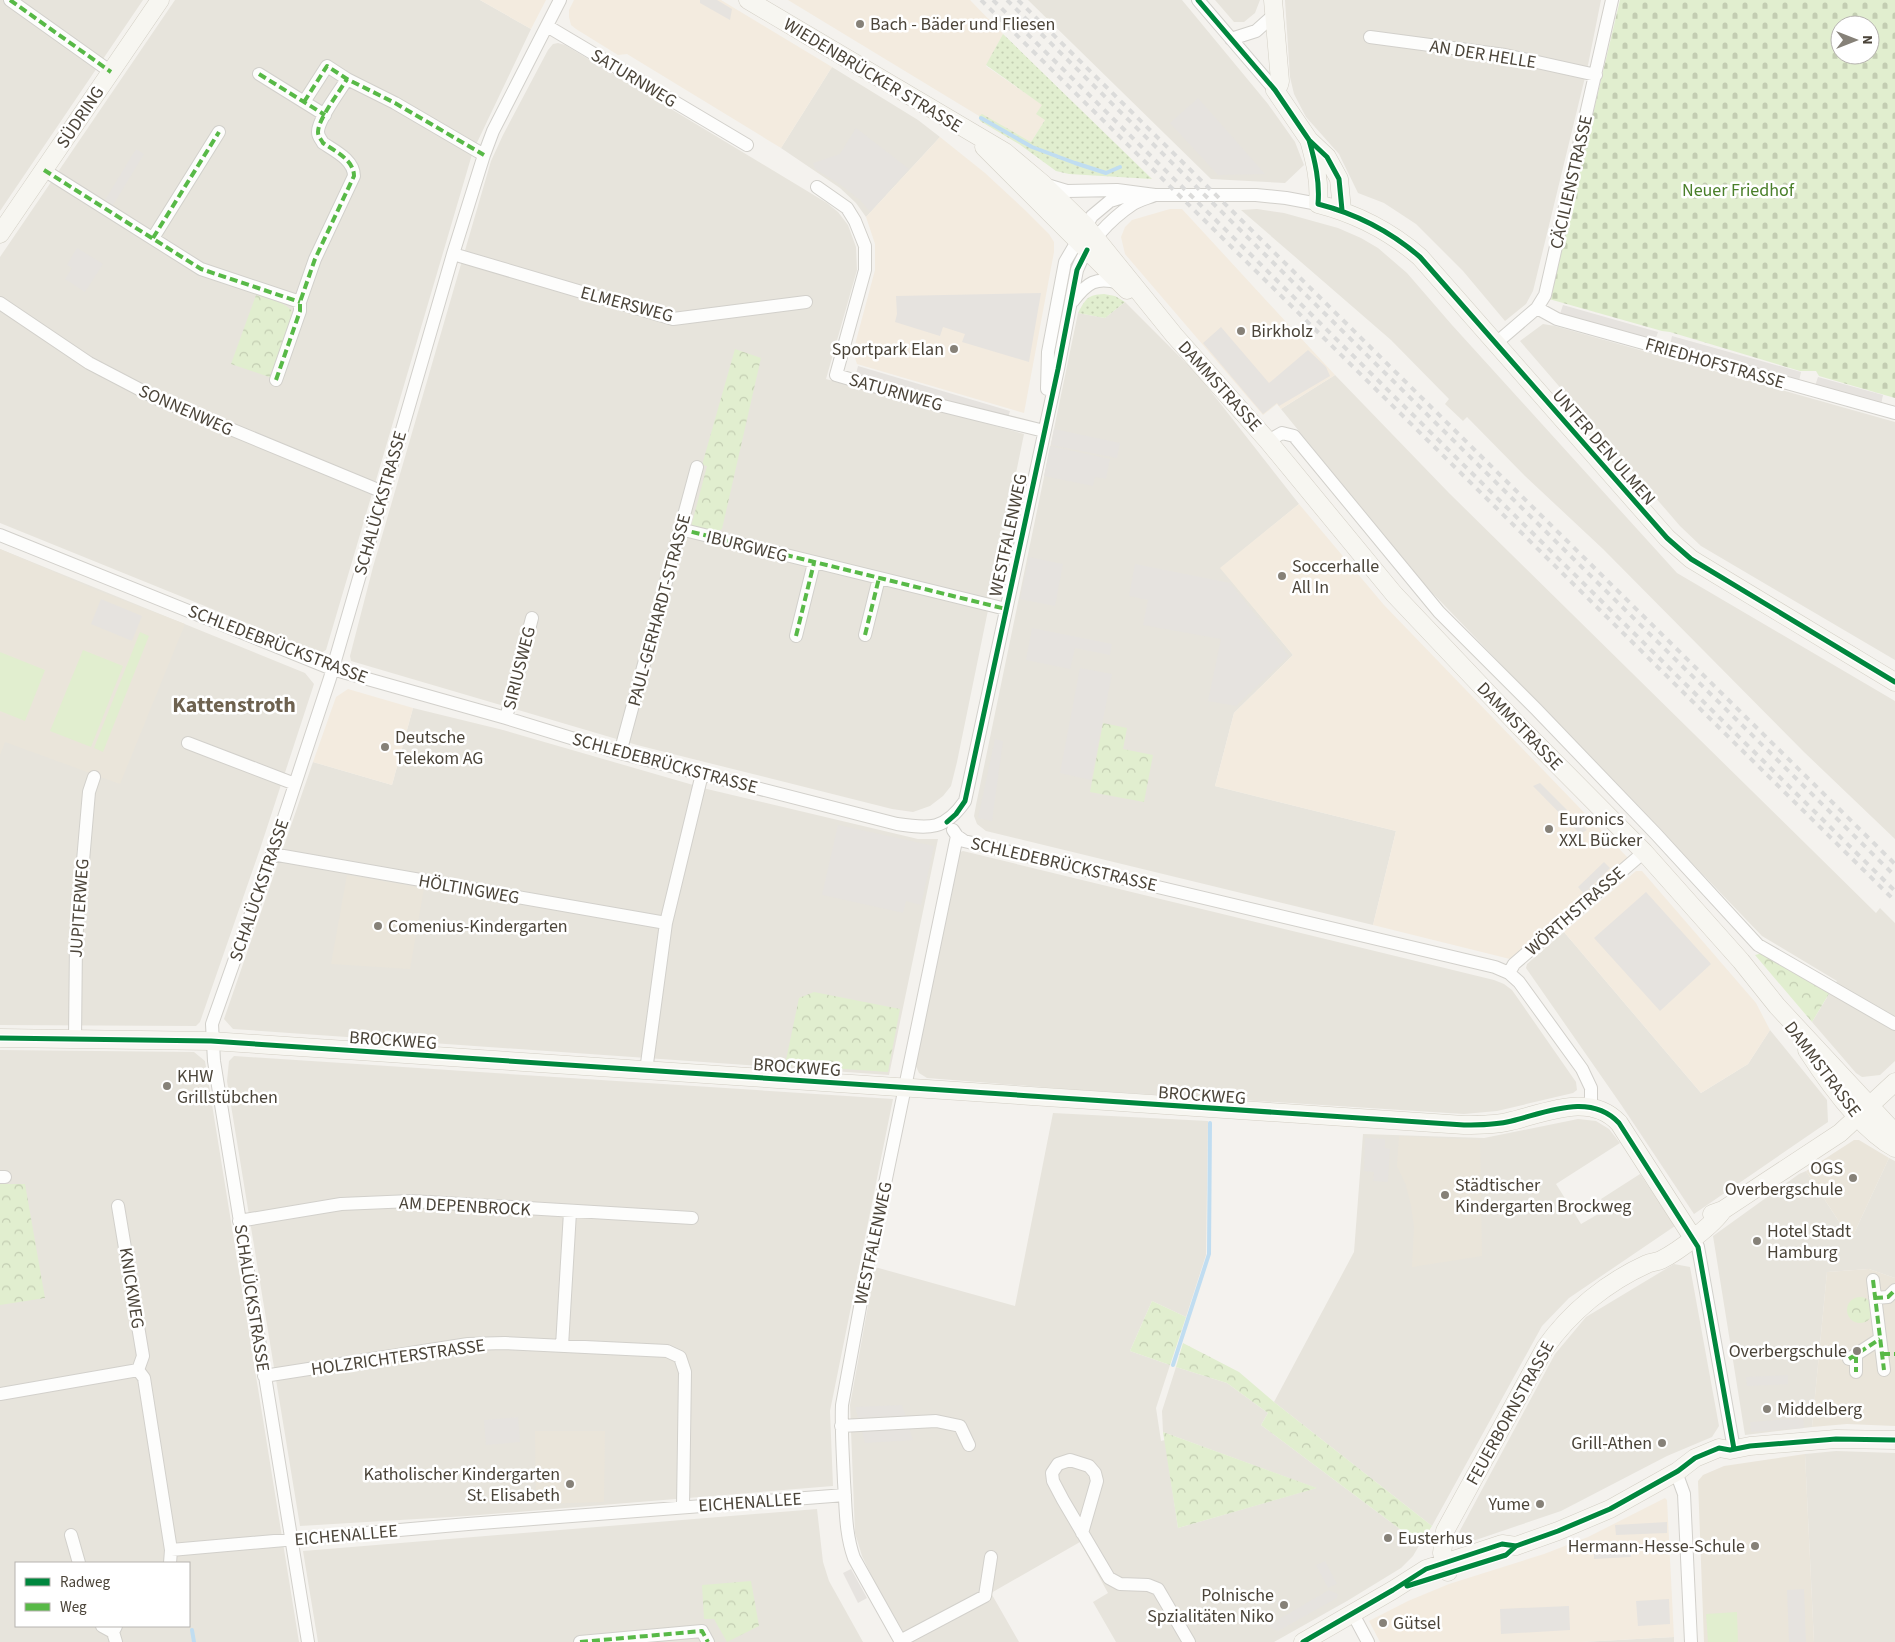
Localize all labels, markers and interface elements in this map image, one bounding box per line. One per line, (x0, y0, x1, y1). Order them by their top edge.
street label: WIEDENBRÜCKER STRASSE (779, 12, 967, 139)
place label: Bach - Bäder und Fliesen (870, 12, 1055, 37)
north arrow (1830, 15, 1880, 65)
marker: Bach - Bäder und Fliesen (854, 18, 866, 30)
street label: AN DER HELLE (1428, 34, 1538, 75)
text: N (1857, 35, 1877, 45)
street label: SATURNWEG (586, 43, 681, 114)
street label: SÜDRING (50, 81, 110, 153)
street label: CÄCILIENSTRASSE (1544, 113, 1599, 252)
park label: Neuer Friedhof (1682, 178, 1795, 203)
street label: ELMERSWEG (578, 280, 676, 329)
place label: Birkholz (1251, 319, 1313, 344)
marker: Birkholz (1235, 325, 1247, 337)
street label: FRIEDHOFSTRASSE (1642, 332, 1788, 395)
street label: DAMMSTRASSE (1172, 336, 1267, 437)
place label: Sportpark Elan (832, 337, 944, 362)
marker: Sportpark Elan (948, 343, 960, 355)
street label: SATURNWEG (846, 367, 946, 418)
street label: SONNENWEG (135, 379, 237, 442)
street label: UNTER DEN ULMEN (1546, 384, 1661, 511)
street label: SCHALÜCKSTRASSE (348, 428, 413, 578)
street label: WESTFALENWEG (983, 471, 1034, 599)
street label: PAUL-GERHARDT-STRASSE (622, 511, 697, 709)
street label: IBURGWEG (704, 524, 790, 569)
place label: Soccerhalle All In (1292, 554, 1379, 600)
marker: Soccerhalle All In (1276, 570, 1288, 582)
street label: SCHLEDEBRÜCKSTRASSE (184, 599, 371, 690)
street label: SIRIUSWEG (497, 624, 542, 712)
street label: DAMMSTRASSE (1471, 677, 1568, 776)
district label: Kattenstroth (172, 689, 296, 721)
place label: Deutsche Telekom AG (395, 725, 483, 771)
street label: SCHLEDEBRÜCKSTRASSE (570, 727, 760, 800)
marker: Deutsche Telekom AG (379, 741, 391, 753)
place label: Euronics XXL Bücker (1559, 807, 1643, 853)
street label: SCHALÜCKSTRASSE (223, 816, 296, 965)
marker: Euronics XXL Bücker (1543, 823, 1555, 835)
street label: SCHLEDEBRÜCKSTRASSE (968, 831, 1160, 898)
street label: JUPITERWEG (64, 858, 95, 958)
street label: WÖRTHSTRASSE (1520, 861, 1631, 962)
street label: HÖLTINGWEG (416, 868, 521, 911)
place label: Comenius-Kindergarten (388, 914, 568, 939)
marker: Comenius-Kindergarten (372, 920, 384, 932)
street label: DAMMSTRASSE (1778, 1016, 1867, 1122)
street label: BROCKWEG (348, 1025, 438, 1056)
street label: BROCKWEG (752, 1052, 842, 1083)
place label: KHW Grillstübchen (177, 1064, 278, 1110)
marker: KHW Grillstübchen (161, 1080, 173, 1092)
street label: BROCKWEG (1157, 1080, 1247, 1111)
place label: OGS Overbergschule (1725, 1156, 1843, 1202)
marker: OGS Overbergschule (1847, 1172, 1859, 1184)
place label: Städtischer Kindergarten Brockweg (1455, 1173, 1631, 1219)
street label: WESTFALENWEG (848, 1179, 899, 1307)
marker: Städtischer Kindergarten Brockweg (1439, 1189, 1451, 1201)
street label: AM DEPENBROCK (398, 1191, 532, 1222)
place label: Hotel Stadt Hamburg (1767, 1219, 1851, 1265)
street label: SCHALÜCKSTRASSE (227, 1222, 276, 1374)
marker: Hotel Stadt Hamburg (1751, 1235, 1763, 1247)
street label: KNICKWEG (113, 1246, 150, 1331)
street label: HOLZRICHTERSTRASSE (309, 1333, 487, 1382)
street label: FEUERBORNSTRASSE (1460, 1337, 1561, 1490)
place label: Overbergschule (1729, 1339, 1847, 1364)
marker: Overbergschule (1851, 1345, 1863, 1357)
place label: Middelberg (1777, 1397, 1862, 1422)
marker: Middelberg (1761, 1403, 1773, 1415)
place label: Grill-Athen (1571, 1431, 1652, 1456)
marker: Grill-Athen (1656, 1437, 1668, 1449)
place label: Katholischer Kindergarten St. Elisabeth (363, 1462, 560, 1508)
marker: Katholischer Kindergarten St. Elisabeth (564, 1478, 576, 1490)
street label: EICHENALLEE (697, 1486, 803, 1519)
place label: Yume (1487, 1492, 1530, 1517)
marker: Yume (1534, 1498, 1546, 1510)
street label: EICHENALLEE (293, 1519, 399, 1552)
place label: Eusterhus (1398, 1526, 1473, 1551)
marker: Eusterhus (1382, 1532, 1394, 1544)
place label: Hermann-Hesse-Schule (1568, 1534, 1745, 1559)
marker: Hermann-Hesse-Schule (1749, 1540, 1761, 1552)
legend (15, 1562, 190, 1627)
text: Radweg (60, 1572, 110, 1593)
place label: Polnische Spzialitäten Niko (1147, 1583, 1274, 1629)
text: Weg (60, 1597, 87, 1618)
marker: Polnische Spzialitäten Niko (1278, 1599, 1290, 1611)
place label: Gütsel (1393, 1611, 1441, 1636)
marker: Gütsel (1377, 1617, 1389, 1629)

